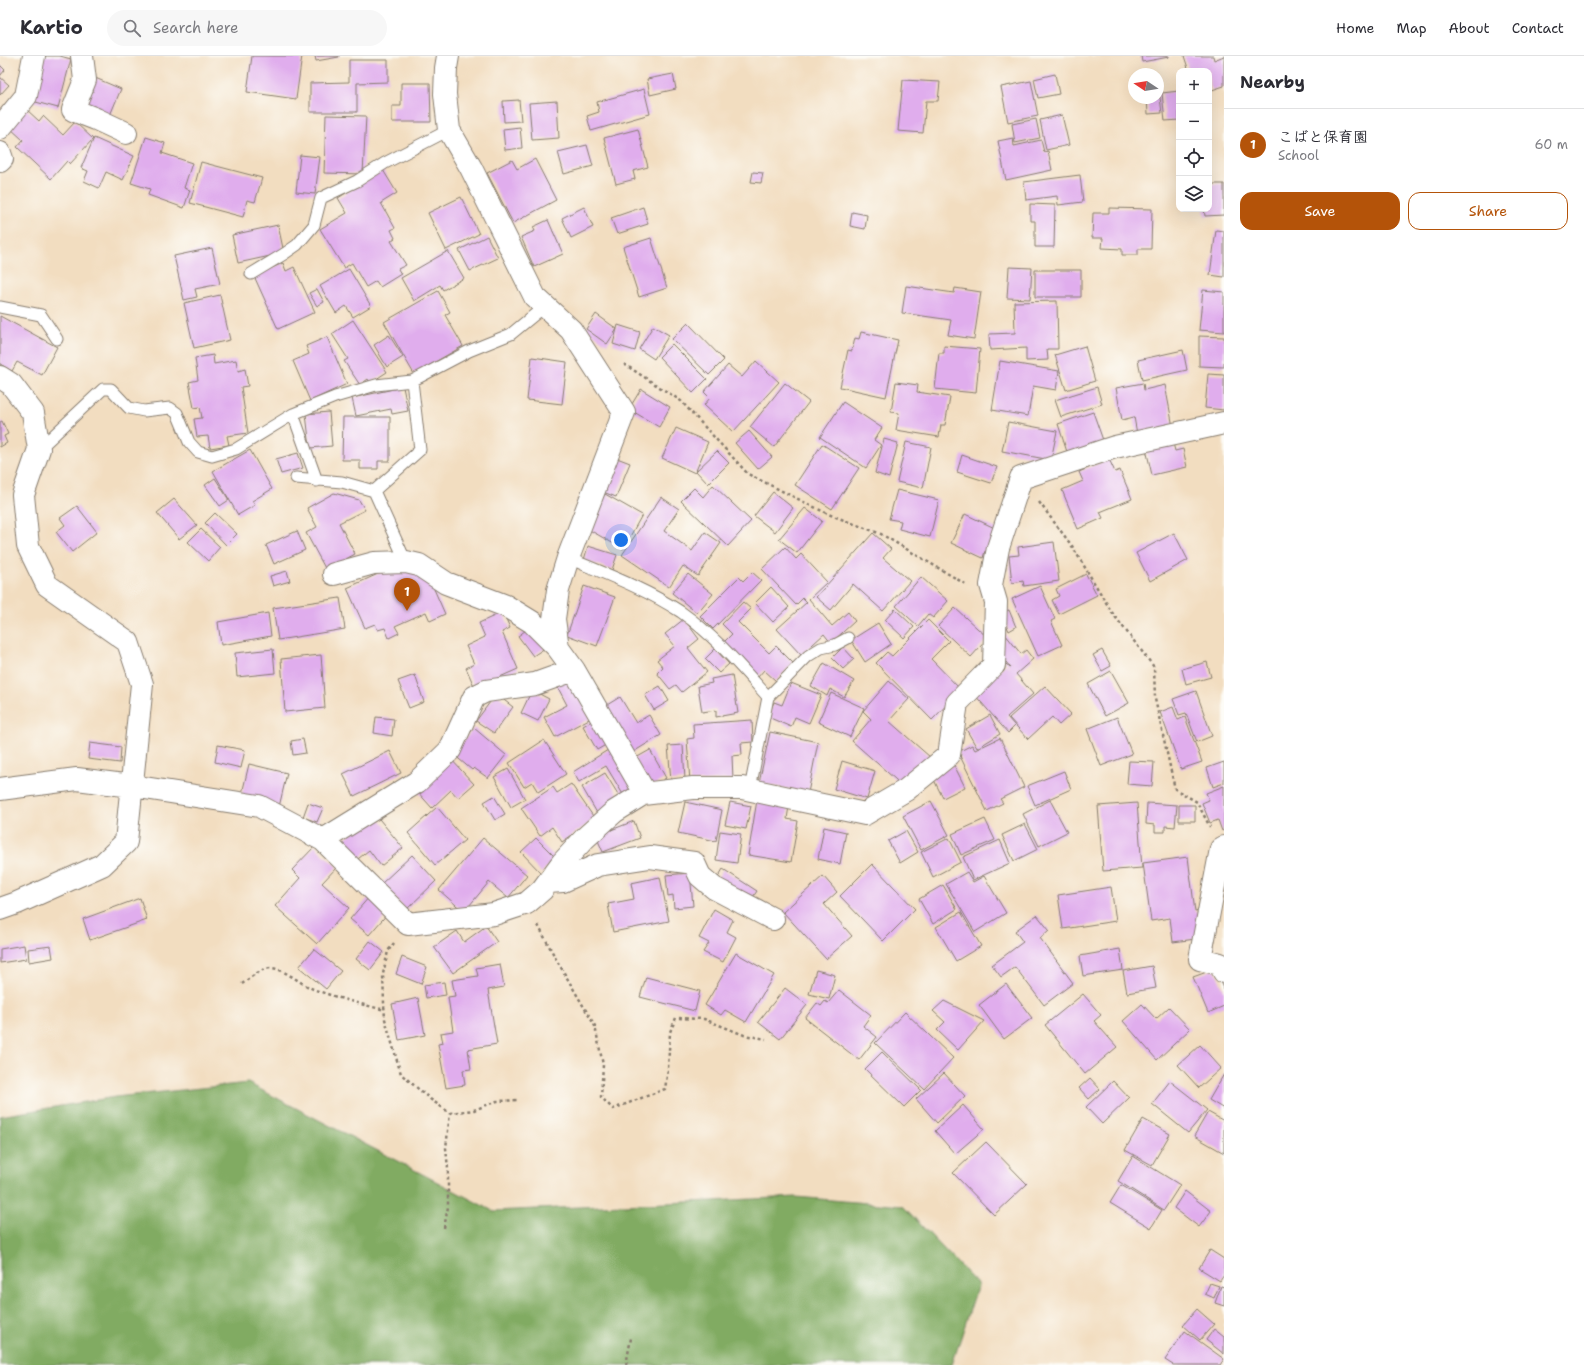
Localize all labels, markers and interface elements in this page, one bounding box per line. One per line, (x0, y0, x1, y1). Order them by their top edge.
search box (107, 10, 387, 46)
text: Kartio (20, 15, 83, 40)
icon: search (121, 17, 143, 39)
text: Search here (153, 18, 239, 38)
text: Home (1336, 19, 1375, 37)
text: Map (1397, 19, 1427, 37)
text: About (1449, 19, 1490, 37)
text: Contact (1512, 19, 1564, 37)
north arrow (1128, 68, 1164, 104)
map controls (1176, 68, 1212, 212)
button: + (1176, 68, 1212, 104)
text: Nearby (1240, 71, 1305, 93)
button: − (1176, 104, 1212, 140)
text: こばと保育園 (1278, 127, 1368, 147)
text: 1 (1250, 136, 1256, 153)
text: 60 m (1535, 136, 1568, 153)
button: locate (1176, 140, 1212, 176)
text: School (1278, 147, 1319, 164)
button: layers (1176, 176, 1212, 212)
button: Save (1240, 192, 1400, 230)
button: Share (1408, 192, 1568, 230)
your location (611, 530, 631, 550)
pin: 1 (394, 578, 420, 611)

